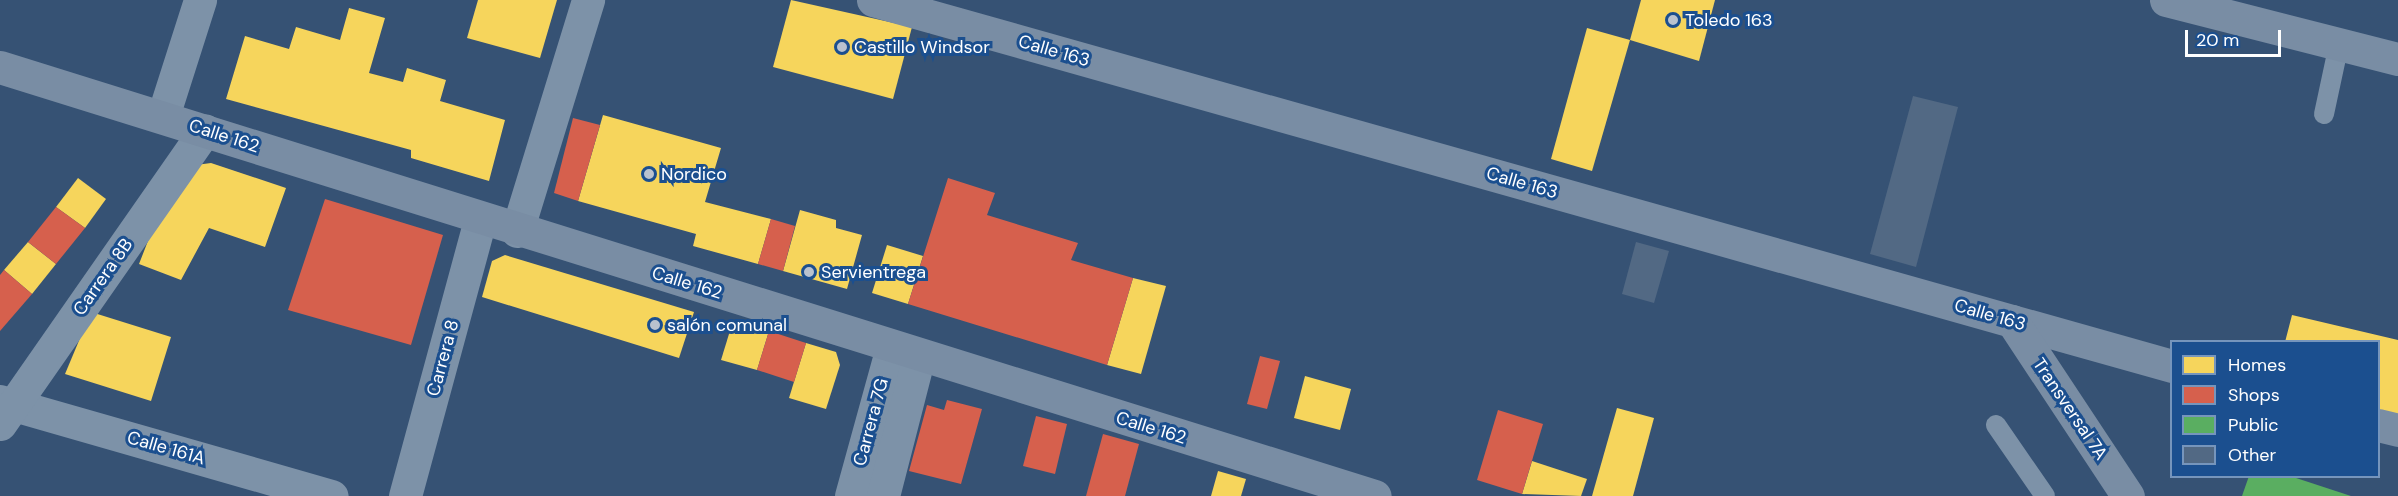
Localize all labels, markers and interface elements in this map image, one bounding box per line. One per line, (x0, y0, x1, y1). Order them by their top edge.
place label: Toledo 163 (1685, 9, 1773, 31)
marker: Toledo 163 (1666, 13, 1680, 27)
scale bar (2188, 18, 2284, 56)
text: 20 m (2196, 28, 2239, 52)
street label: Calle 163 (1016, 31, 1092, 71)
place label: Castillo Windsor (854, 36, 990, 58)
marker: Castillo Windsor (835, 40, 849, 54)
street label: Calle 162 (186, 115, 262, 157)
place label: Nordico (661, 163, 727, 185)
street label: Calle 163 (1484, 163, 1560, 203)
marker: Nordico (642, 167, 656, 181)
street label: Carrera 8B (69, 234, 137, 320)
place label: Servientrega (821, 261, 926, 283)
street label: Calle 162 (649, 262, 725, 304)
marker: Servientrega (802, 265, 816, 279)
street label: Calle 163 (1952, 295, 2028, 335)
place label: salón comunal (667, 314, 787, 336)
street label: Carrera 8 (422, 317, 464, 399)
marker: salón comunal (648, 318, 662, 332)
legend (2170, 340, 2380, 478)
text: Homes (2228, 353, 2286, 377)
street label: Transversal 7A (2028, 354, 2112, 464)
street label: Carrera 7G (849, 376, 893, 468)
text: Shops (2228, 383, 2280, 407)
street label: Calle 162 (1113, 407, 1189, 449)
text: Public (2228, 413, 2279, 437)
street label: Calle 161A (124, 427, 208, 469)
text: Other (2228, 443, 2276, 467)

